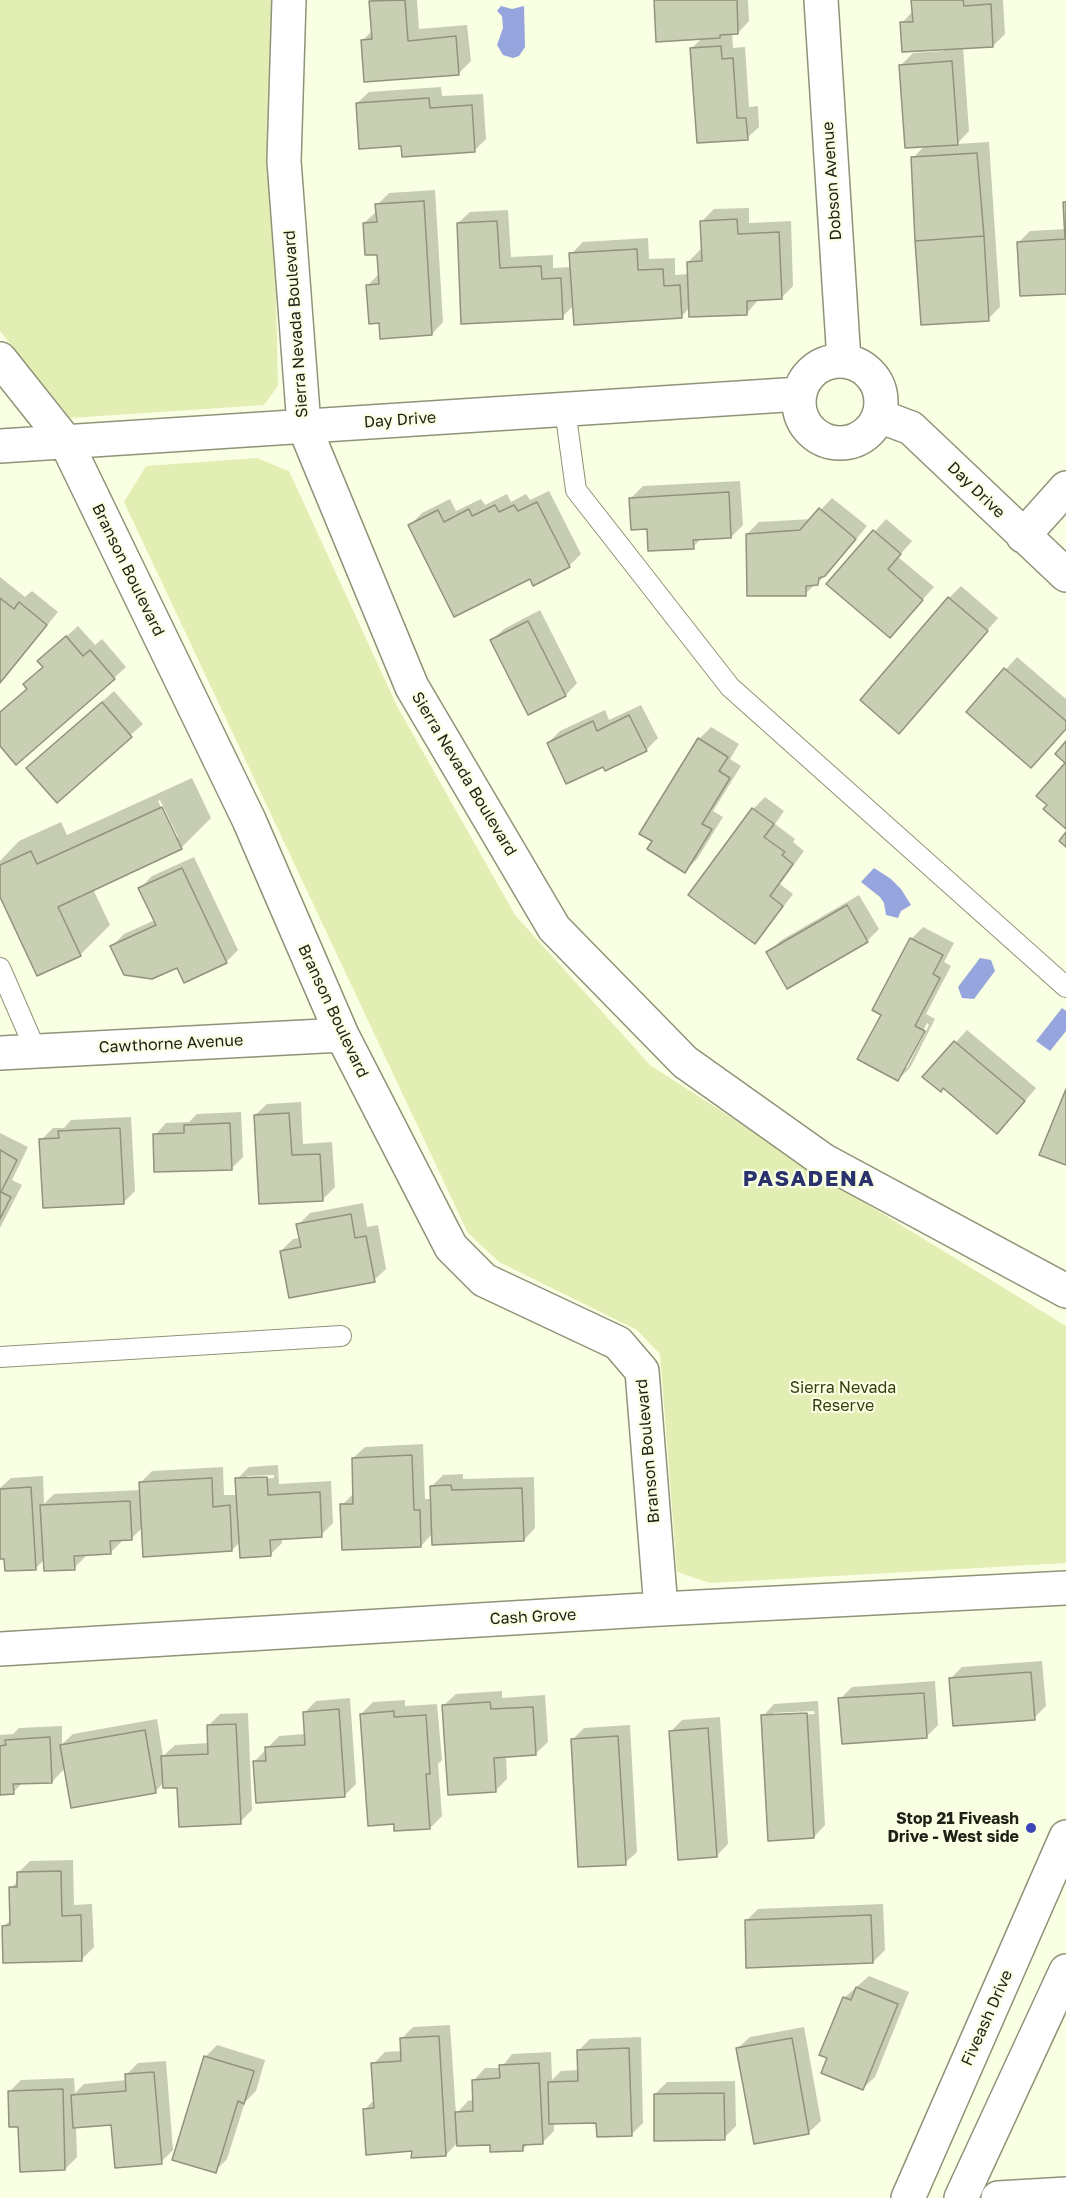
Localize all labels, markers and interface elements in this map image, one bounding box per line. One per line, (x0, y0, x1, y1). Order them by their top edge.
street label: Dobson Avenue (818, 121, 846, 241)
street label: Sierra Nevada Boulevard (280, 230, 312, 418)
street label: Day Drive (363, 408, 437, 432)
street label: Day Drive (943, 458, 1009, 522)
street label: Branson Boulevard (88, 501, 168, 639)
street label: Sierra Nevada Boulevard (407, 688, 521, 860)
street label: Branson Boulevard (294, 941, 372, 1081)
street label: Cawthorne Avenue (98, 1031, 244, 1057)
district label: PASADENA (743, 1166, 875, 1192)
street label: Branson Boulevard (632, 1378, 664, 1524)
park label: Sierra Nevada Reserve (790, 1378, 896, 1416)
street label: Cash Grove (489, 1605, 577, 1629)
place label: Stop 21 Fiveash Drive - West side (888, 1809, 1019, 1847)
marker: Stop 21 Fiveash Drive - West side (1024, 1821, 1038, 1835)
street label: Fiveash Drive (957, 1967, 1017, 2069)

